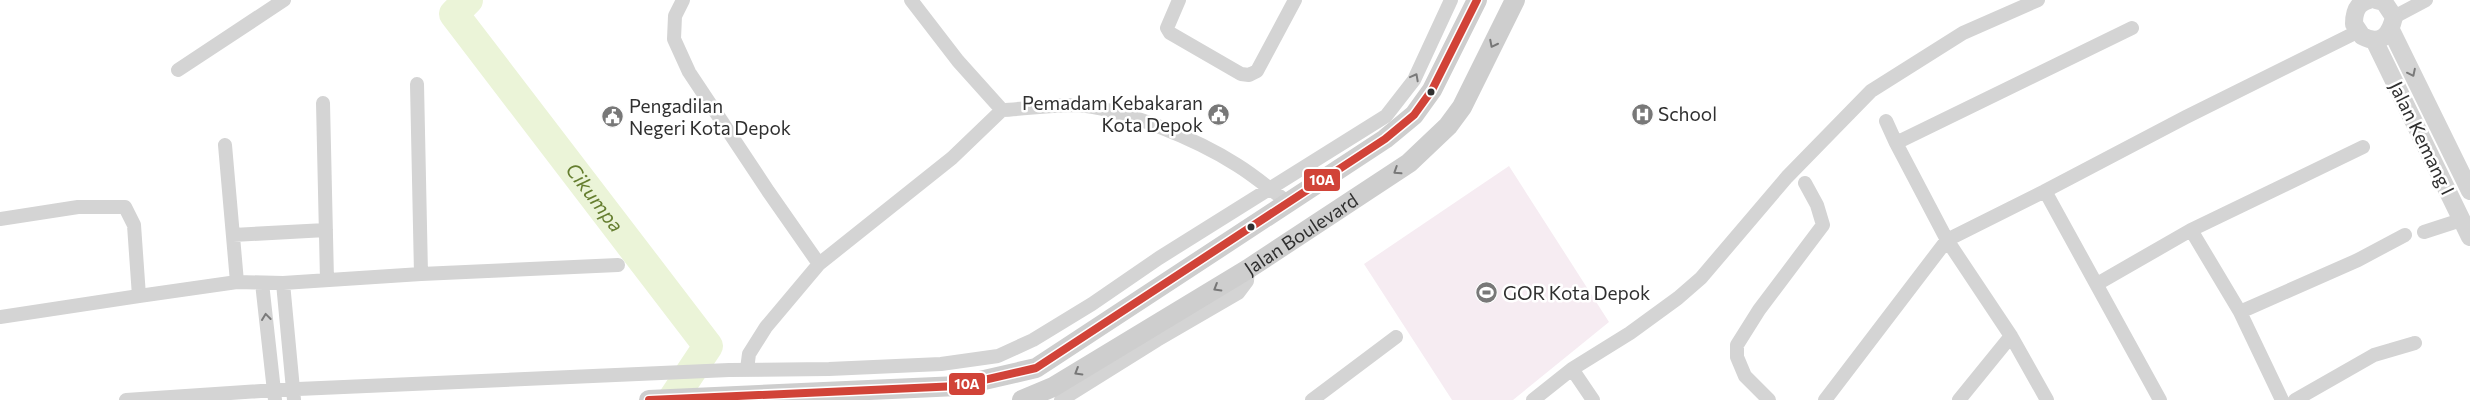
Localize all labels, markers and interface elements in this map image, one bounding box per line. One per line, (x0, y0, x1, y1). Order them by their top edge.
one-way arrow (1489, 38, 1499, 47)
one-way arrow (2406, 68, 2416, 77)
one-way arrow (1409, 73, 1419, 82)
street label: Jalan Kemang I (2385, 77, 2460, 198)
unlabelled marker (1426, 87, 1436, 97)
place label: Pemadam Kebakaran Kota Depok (1022, 91, 1203, 136)
place label: Pengadilan Negeri Kota Depok (629, 94, 791, 139)
public building icon: Pemadam Kebakaran Kota Depok (1207, 102, 1231, 126)
hospital icon: School (1630, 102, 1654, 126)
place label: School (1658, 102, 1717, 125)
public building icon: Pengadilan Negeri Kota Depok (601, 105, 625, 129)
water label: Cikumpa (561, 158, 629, 236)
one-way arrow (1393, 165, 1403, 174)
line badge: 10A (1303, 168, 1341, 192)
text: 10A (1309, 171, 1335, 188)
street label: Jalan Boulevard (1240, 188, 1362, 279)
unlabelled marker (1246, 222, 1256, 232)
sports icon: GOR Kota Depok (1475, 281, 1499, 305)
place label: GOR Kota Depok (1503, 281, 1650, 304)
one-way arrow (1213, 282, 1222, 292)
one-way arrow (261, 313, 272, 321)
one-way arrow (1074, 365, 1083, 375)
line badge: 10A (948, 372, 986, 396)
text: 10A (954, 375, 980, 392)

